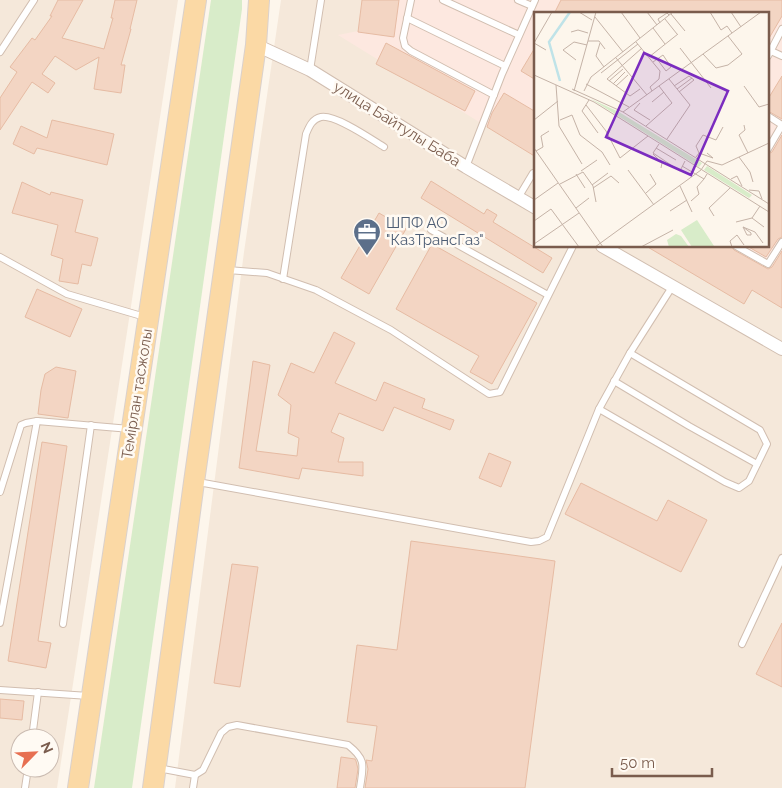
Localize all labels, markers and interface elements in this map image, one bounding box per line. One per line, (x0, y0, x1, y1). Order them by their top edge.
inset map (534, 12, 770, 248)
street label: улица Байтулы Баба (330, 78, 464, 170)
place label: ШПФ АО "КазТрансГаз" (386, 214, 484, 249)
office icon: ШПФ АО "КазТрансГаз" (352, 217, 382, 256)
street label: Темірлан тасжолы (118, 328, 156, 460)
north arrow (10, 728, 60, 778)
text: N (37, 740, 56, 756)
scale bar (612, 746, 712, 778)
text: 50 m (620, 754, 655, 772)

